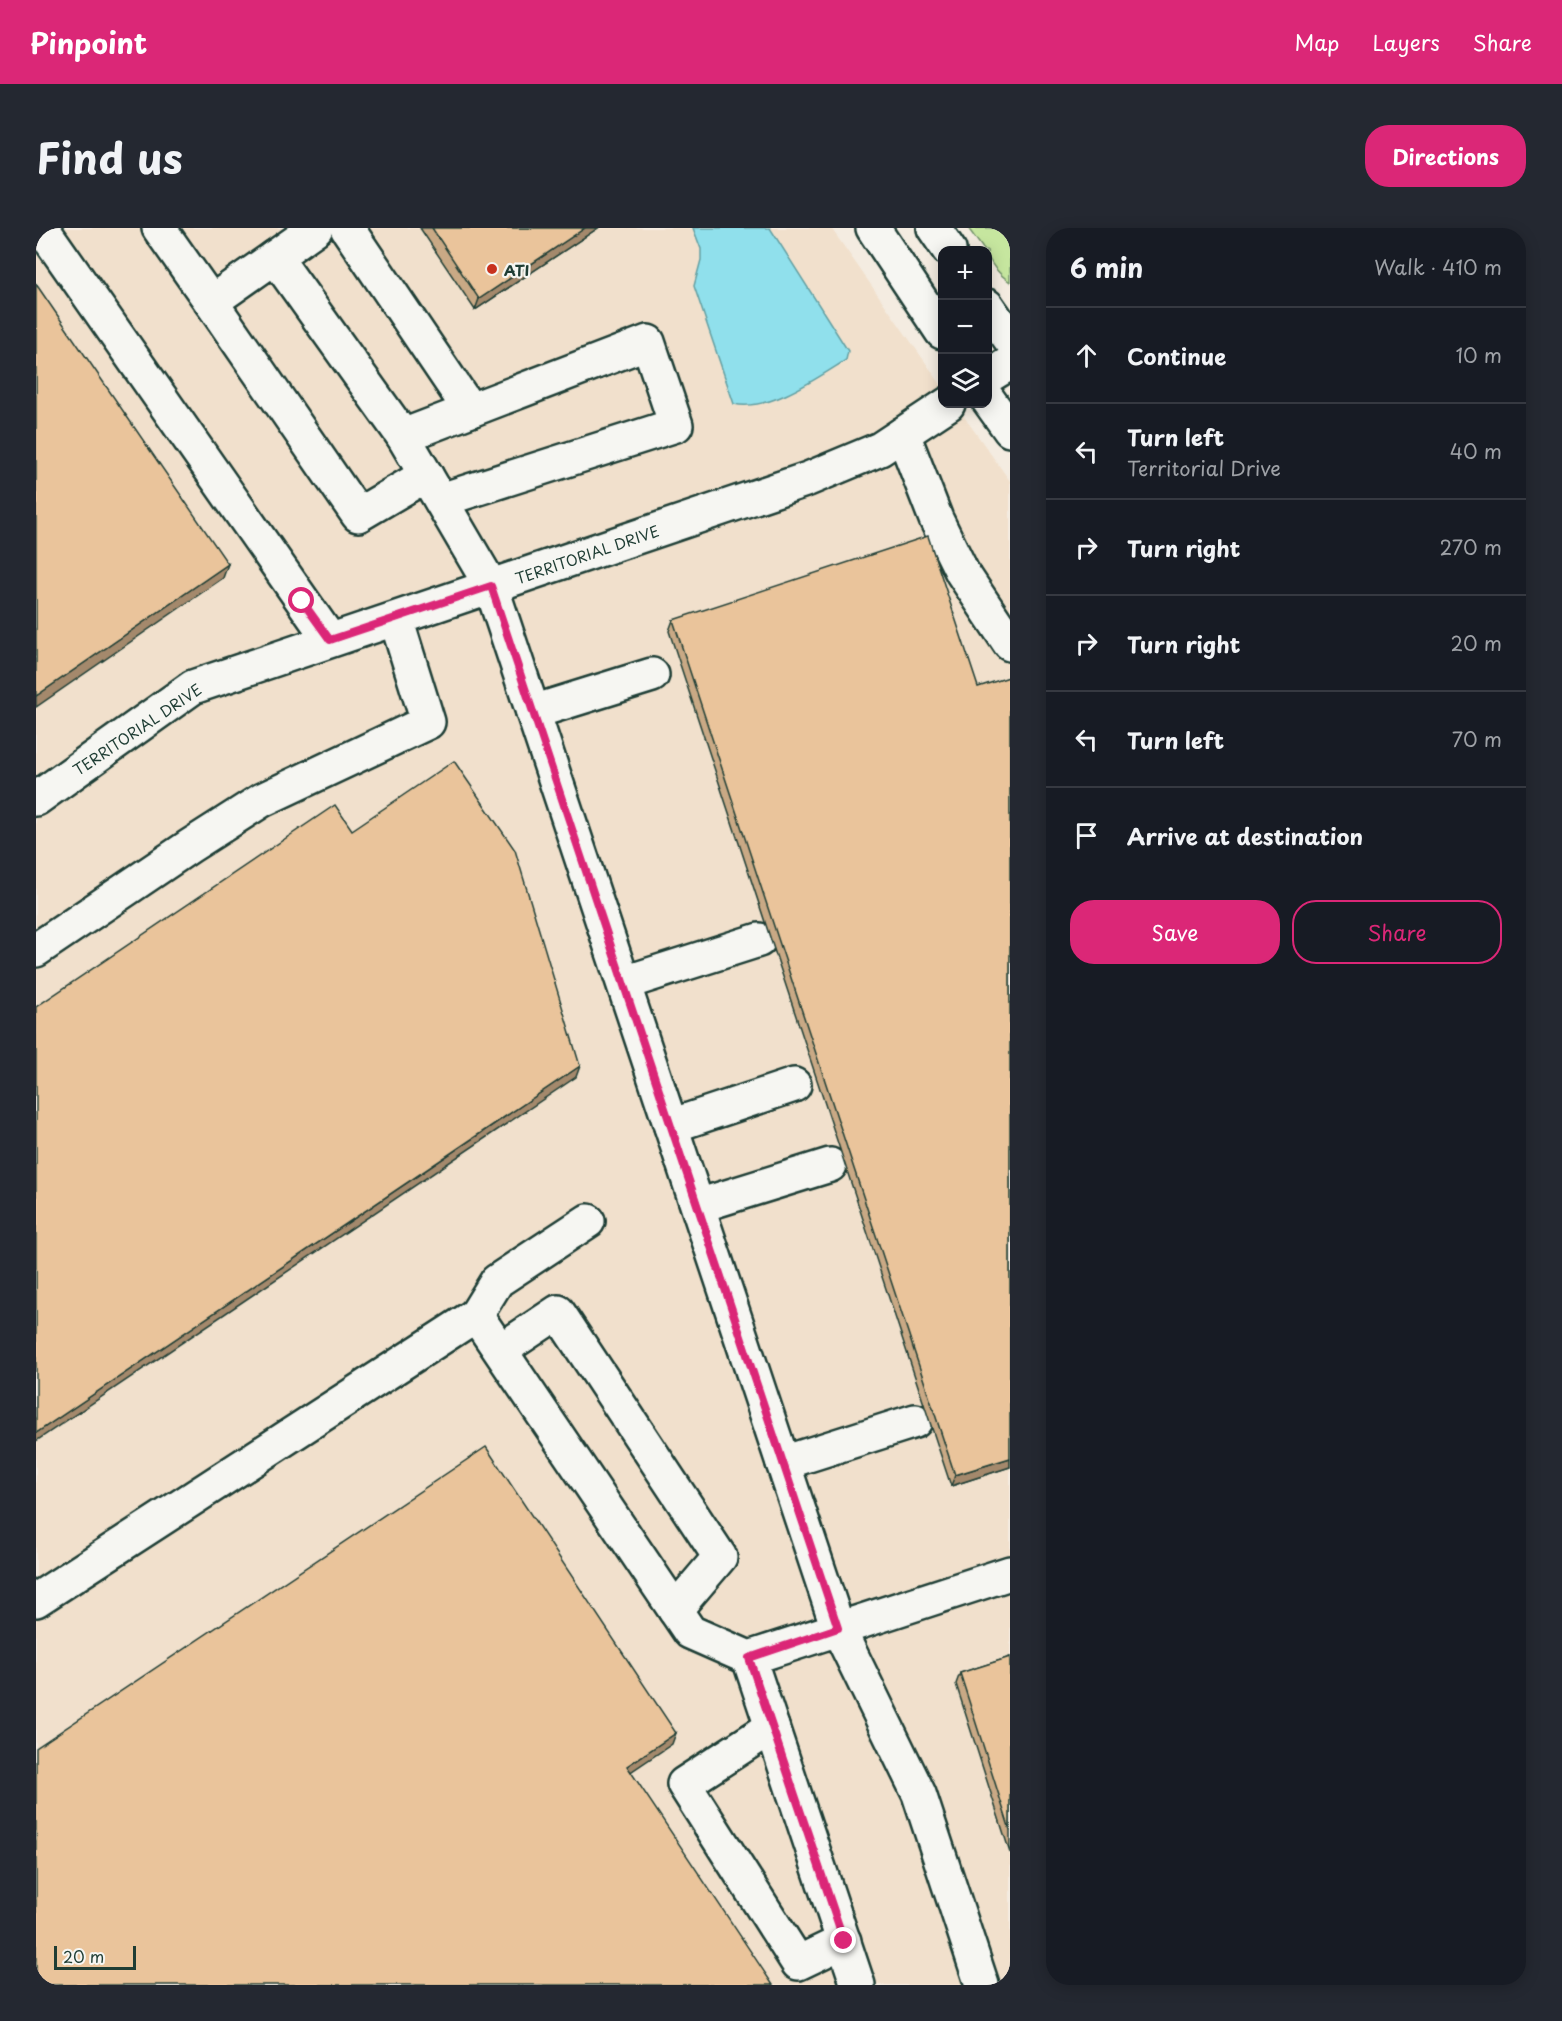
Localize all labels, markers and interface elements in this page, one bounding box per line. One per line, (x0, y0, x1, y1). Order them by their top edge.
text: Pinpoint (30, 21, 147, 64)
text: Map (1295, 26, 1339, 58)
text: Layers (1372, 26, 1440, 58)
text: Share (1473, 26, 1532, 58)
text: Find us (36, 125, 183, 188)
button: Directions (1365, 125, 1526, 187)
map controls (938, 246, 992, 408)
button: + (938, 246, 992, 300)
text: 6 min (1070, 248, 1143, 287)
text: Walk · 410 m (1374, 252, 1502, 282)
place label: ATI (504, 258, 530, 281)
marker: ATI (485, 262, 499, 276)
button: − (938, 300, 992, 354)
icon: ahead (1070, 339, 1103, 372)
text: Continue (1127, 339, 1226, 372)
text: 10 m (1455, 340, 1502, 370)
button: layers (938, 354, 992, 408)
text: Turn left (1127, 420, 1224, 453)
icon: left (1070, 435, 1103, 468)
text: 40 m (1450, 436, 1502, 466)
text: Territorial Drive (1127, 453, 1281, 483)
street label: TERRITORIAL DRIVE (512, 519, 662, 589)
icon: right (1070, 531, 1103, 564)
text: Turn right (1127, 531, 1240, 564)
text: 270 m (1439, 532, 1502, 562)
route start (288, 587, 314, 613)
icon: right (1070, 627, 1103, 660)
text: Turn right (1127, 627, 1240, 660)
text: 20 m (1450, 628, 1502, 658)
street label: TERRITORIAL DRIVE (68, 677, 206, 781)
icon: left (1070, 723, 1103, 756)
text: Turn left (1127, 723, 1224, 756)
text: 70 m (1452, 724, 1502, 754)
icon: arrive (1070, 819, 1103, 852)
text: Arrive at destination (1127, 819, 1363, 852)
button: Save (1070, 900, 1280, 964)
button: Share (1292, 900, 1502, 964)
route end (830, 1927, 856, 1953)
scale bar (54, 1943, 136, 1970)
text: 20 m (63, 1944, 104, 1968)

